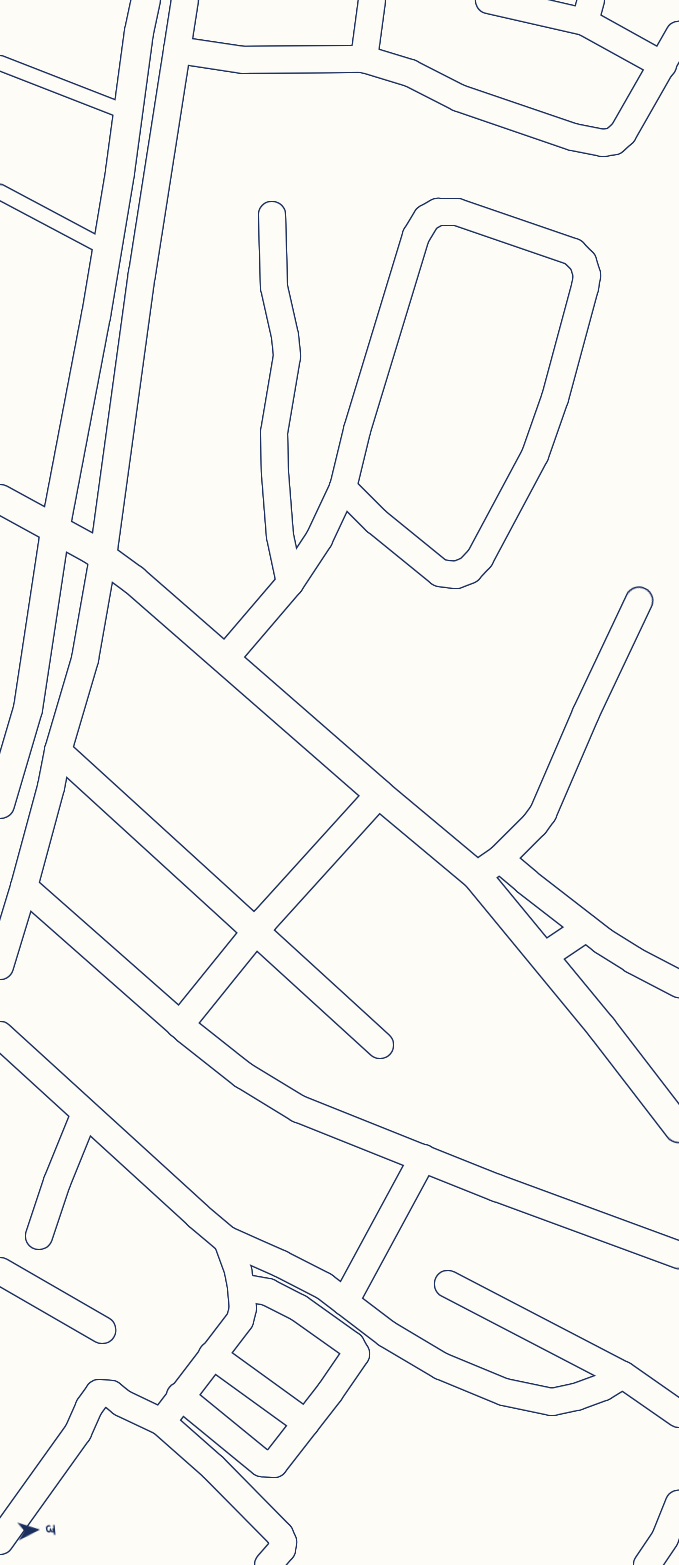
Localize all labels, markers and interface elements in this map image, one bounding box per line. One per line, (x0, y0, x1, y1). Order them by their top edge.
north arrow (10, 1505, 60, 1555)
text: उ (39, 1523, 61, 1534)

